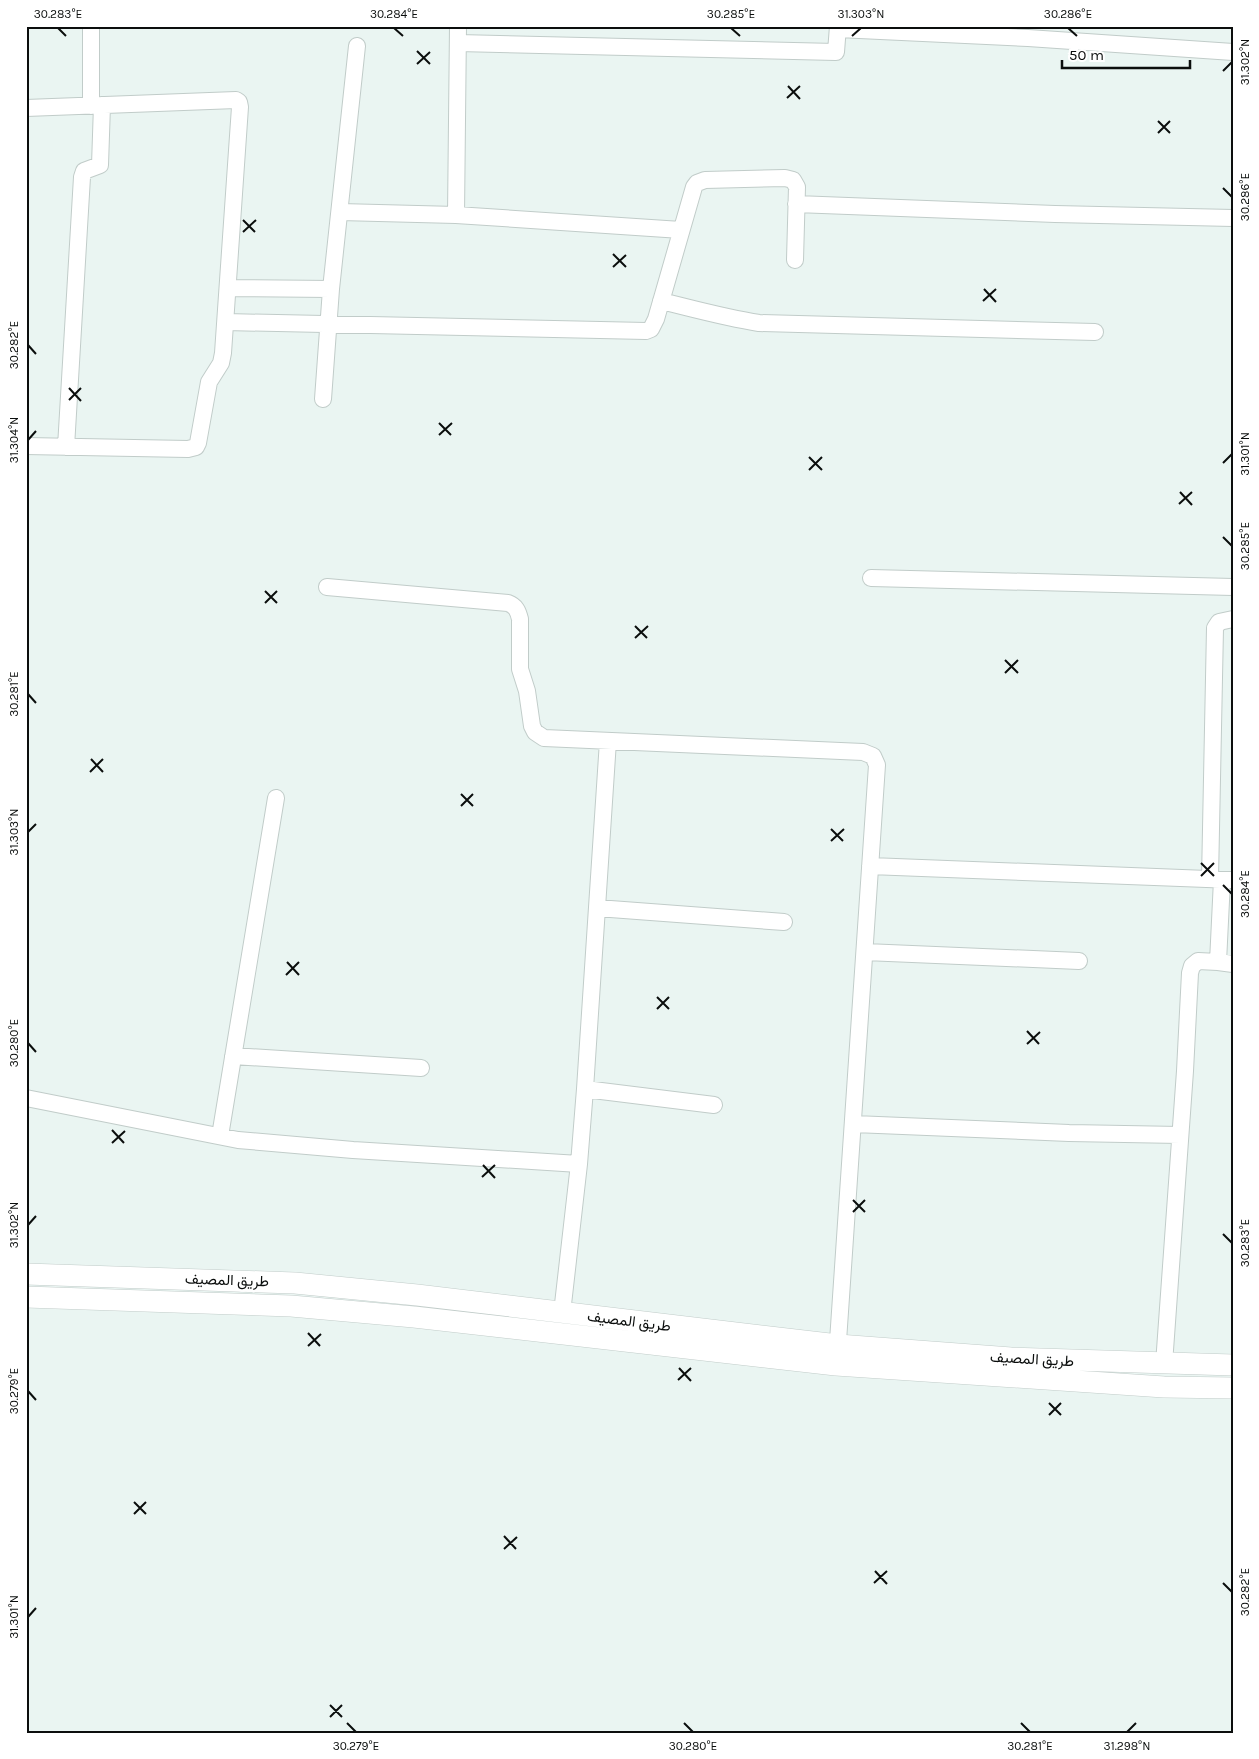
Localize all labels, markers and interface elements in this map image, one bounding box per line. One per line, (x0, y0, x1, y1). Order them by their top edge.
text: 30.283°E (34, 7, 82, 21)
text: 30.284°E (370, 7, 418, 21)
text: 30.285°E (707, 7, 755, 21)
text: 31.303°N (838, 7, 884, 21)
text: 30.286°E (1044, 7, 1092, 21)
scale bar (1062, 38, 1189, 70)
text: 31.302°N (1238, 39, 1252, 85)
text: 50 m (1069, 46, 1104, 64)
text: 30.286°E (1238, 173, 1252, 221)
text: 30.282°E (7, 321, 21, 369)
text: 31.304°N (7, 417, 21, 463)
text: 31.301°N (1238, 432, 1252, 476)
text: 30.285°E (1238, 522, 1252, 570)
text: 30.281°E (7, 671, 21, 717)
text: 31.303°N (7, 809, 21, 855)
text: 30.284°E (1238, 870, 1252, 918)
text: 30.280°E (7, 1019, 21, 1067)
text: 31.302°N (7, 1202, 21, 1248)
text: 30.283°E (1238, 1219, 1252, 1267)
street label: طريق المصيف (185, 1270, 270, 1291)
street label: طريق المصيف (586, 1307, 672, 1336)
street label: طريق المصيف (990, 1348, 1075, 1371)
text: 30.279°E (7, 1368, 21, 1414)
text: 30.282°E (1238, 1568, 1252, 1616)
text: 31.301°N (7, 1595, 21, 1639)
text: 30.279°E (333, 1739, 379, 1753)
text: 30.280°E (669, 1739, 717, 1753)
text: 30.281°E (1007, 1739, 1053, 1753)
text: 31.298°N (1104, 1739, 1150, 1753)

